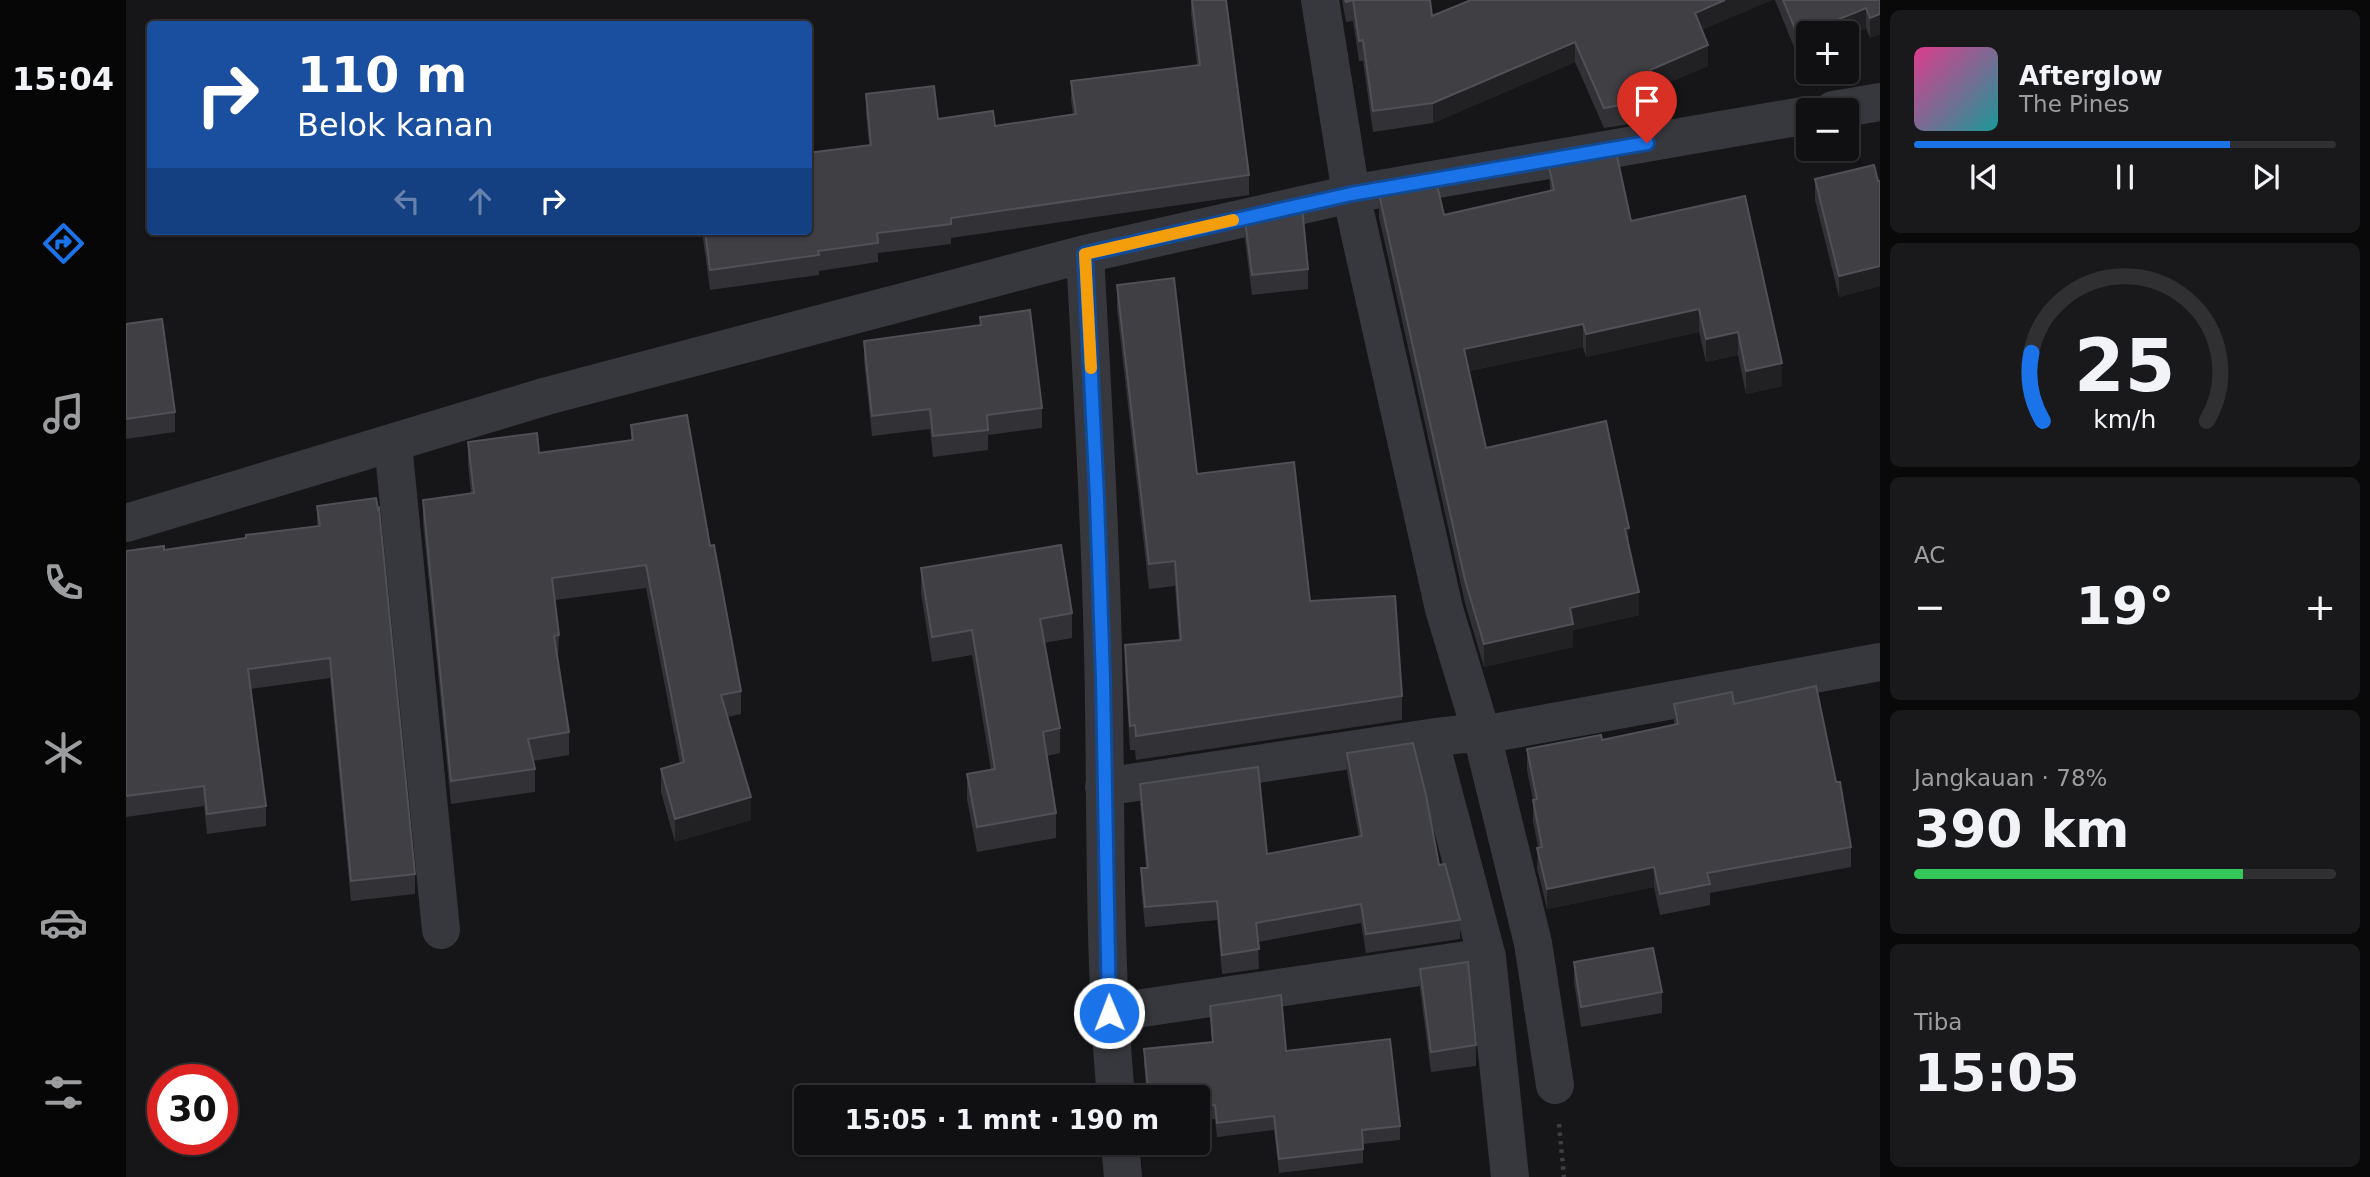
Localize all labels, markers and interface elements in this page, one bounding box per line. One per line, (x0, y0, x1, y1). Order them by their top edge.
map controls (1796, 21, 1859, 161)
button: + (1796, 21, 1859, 84)
text: 110 m (297, 47, 467, 104)
icon: right (182, 49, 273, 140)
text: 15:04 (12, 60, 114, 98)
text: Afterglow (2019, 61, 2163, 91)
pin (1617, 71, 1677, 143)
icon: arrive (1628, 82, 1666, 120)
text: The Pines (2019, 91, 2130, 117)
button: − (1796, 98, 1859, 161)
text: Belok kanan (297, 106, 494, 144)
icon: previous (1965, 158, 2003, 196)
icon: pause (2106, 158, 2144, 196)
icon: next (2247, 158, 2285, 196)
icon: left (388, 182, 426, 220)
icon: ahead (461, 182, 499, 220)
icon: right (534, 182, 572, 220)
icon: directions (39, 219, 88, 268)
text: 25 (2074, 324, 2176, 409)
icon: music (39, 389, 88, 438)
text: km/h (2093, 405, 2157, 434)
text: AC (1914, 542, 1945, 568)
icon: phone (39, 558, 88, 607)
text: 19° (2076, 576, 2174, 636)
text: − (1914, 585, 1946, 629)
text: + (2304, 585, 2336, 629)
icon: climate (39, 728, 88, 777)
text: Jangkauan · 78% (1914, 765, 2107, 791)
text: 390 km (1914, 799, 2129, 859)
icon: car (39, 898, 88, 947)
position arrow (1072, 976, 1146, 1050)
text: Tiba (1914, 1009, 1962, 1035)
text: 15:05 (1914, 1043, 2080, 1103)
speed limit sign: 30 (147, 1064, 238, 1155)
icon: filters (39, 1068, 88, 1117)
text: 15:05 · 1 mnt · 190 m (845, 1105, 1159, 1135)

